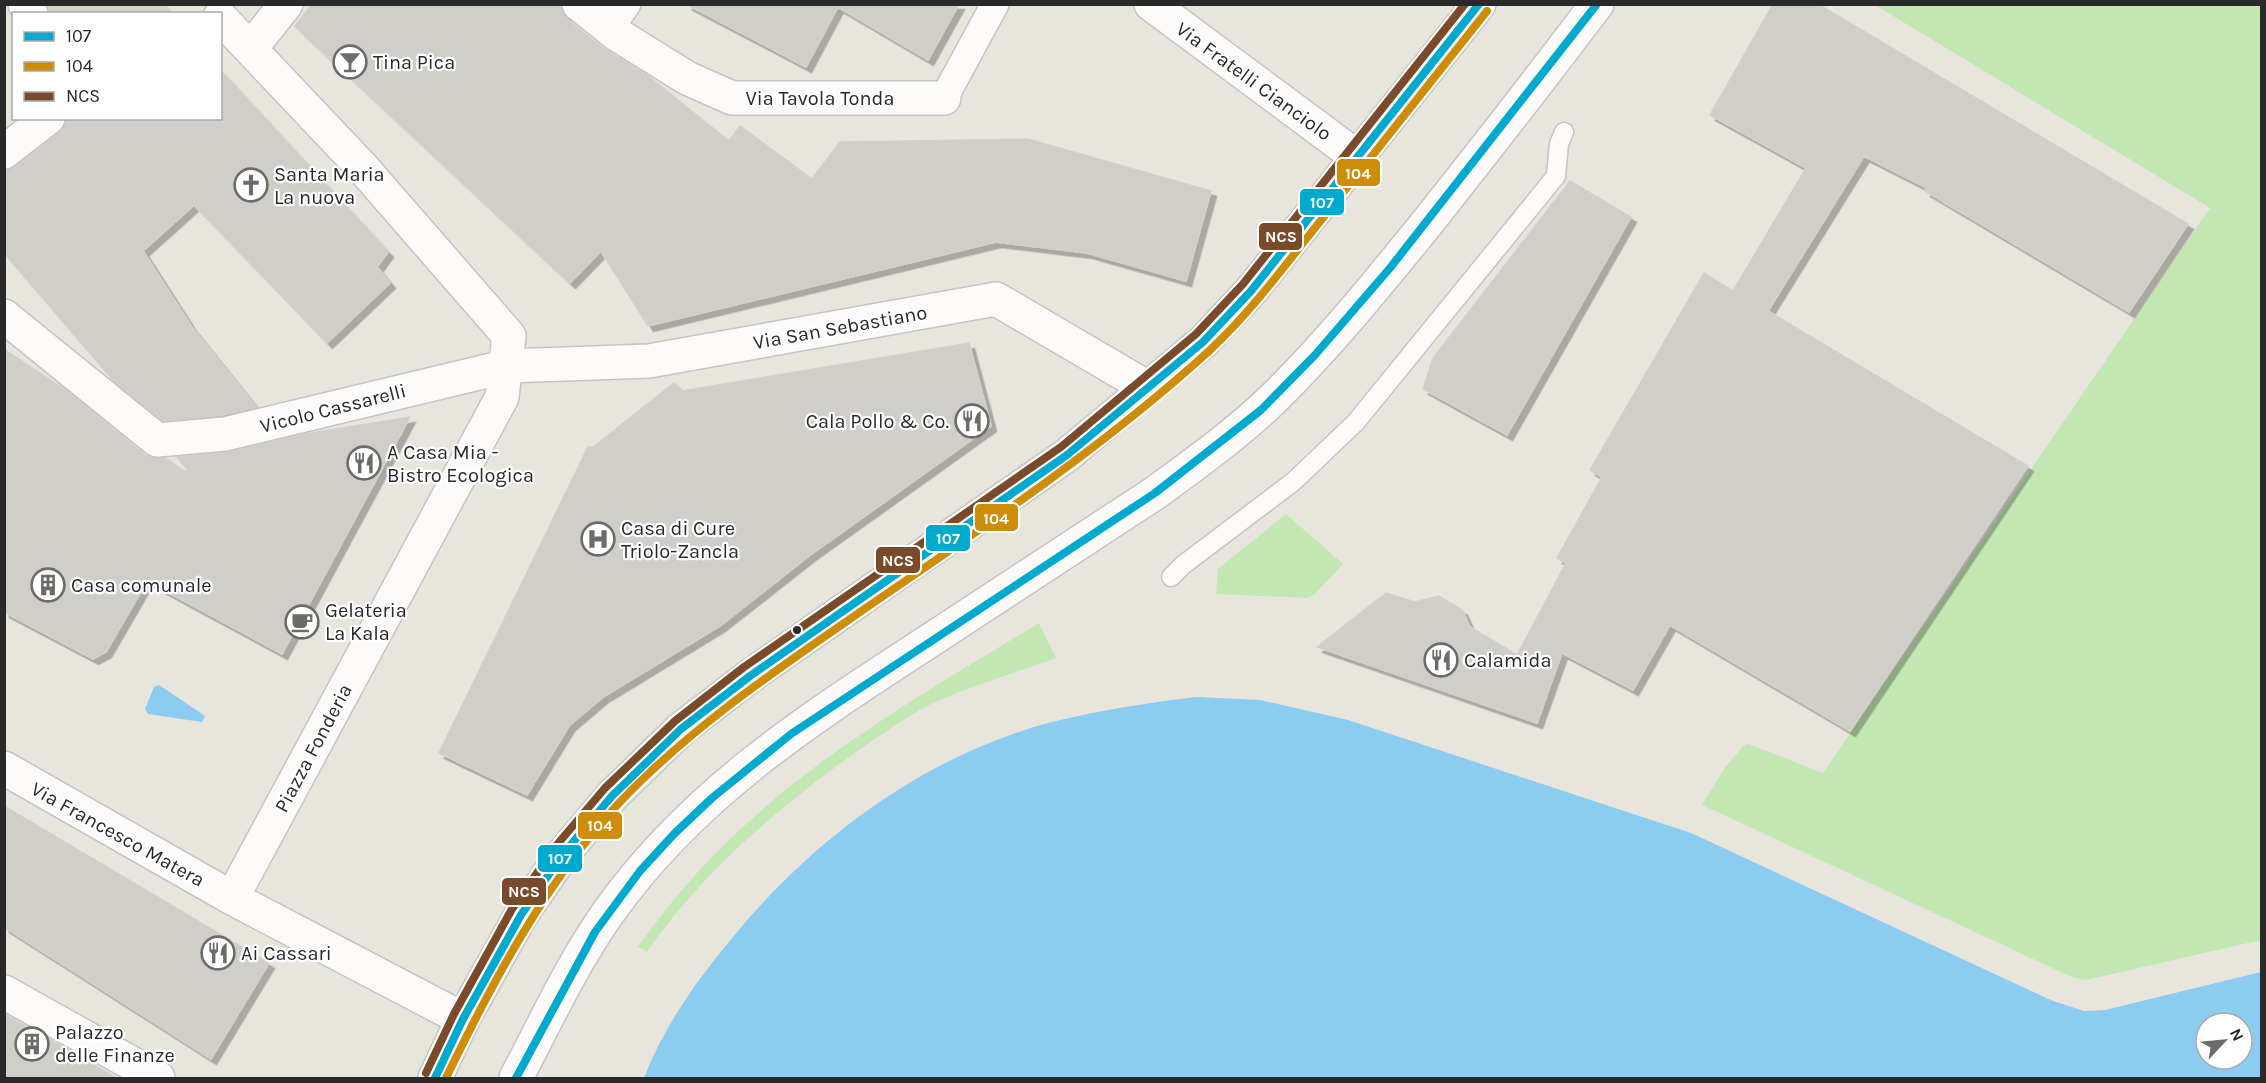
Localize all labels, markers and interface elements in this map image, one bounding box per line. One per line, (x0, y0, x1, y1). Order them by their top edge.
legend (12, 12, 222, 120)
street label: Via Fratelli Cianciolo (1172, 17, 1336, 146)
text: 107 (66, 25, 92, 47)
bar icon: Tina Pica (332, 44, 368, 80)
place label: Tina Pica (373, 51, 455, 74)
text: 104 (66, 55, 93, 77)
text: NCS (66, 85, 100, 107)
street label: Via Tavola Tonda (746, 87, 894, 110)
line badge: 104 (1336, 158, 1381, 187)
place label: Santa Maria La nuova (274, 163, 385, 209)
text: 104 (1345, 164, 1371, 183)
church icon: Santa Maria La nuova (233, 167, 269, 203)
line badge: 107 (1299, 188, 1345, 216)
text: 107 (1310, 193, 1334, 212)
line badge: NCS (1258, 222, 1303, 251)
text: NCS (1265, 227, 1297, 246)
street label: Via San Sebastiano (751, 301, 929, 354)
street label: Vicolo Cassarelli (258, 379, 409, 438)
restaurant icon: Cala Pollo & Co. (954, 403, 990, 439)
place label: Cala Pollo & Co. (806, 410, 949, 433)
place label: A Casa Mia - Bistro Ecologica (387, 441, 534, 487)
restaurant icon: A Casa Mia - Bistro Ecologica (346, 445, 382, 481)
line badge: 104 (974, 503, 1019, 532)
text: 104 (983, 509, 1009, 528)
place label: Casa di Cure Triolo-Zancla (621, 517, 739, 563)
hospital icon: Casa di Cure Triolo-Zancla (580, 521, 616, 557)
line badge: 107 (925, 524, 971, 552)
text: 107 (936, 529, 960, 548)
line badge: NCS (875, 546, 921, 574)
text: NCS (882, 551, 914, 570)
building icon: Casa comunale (30, 567, 66, 603)
place label: Casa comunale (71, 574, 212, 597)
place label: Gelateria La Kala (325, 599, 407, 645)
cafe icon: Gelateria La Kala (284, 604, 320, 640)
unlabelled marker (791, 624, 803, 636)
restaurant icon: Calamida (1423, 642, 1459, 678)
place label: Calamida (1464, 649, 1551, 672)
street label: Piazza Fonderia (270, 680, 357, 816)
street label: Via Francesco Matera (27, 777, 209, 892)
line badge: 104 (577, 811, 623, 840)
text: 104 (587, 816, 613, 835)
line badge: 107 (537, 844, 583, 873)
text: 107 (548, 849, 572, 868)
line badge: NCS (501, 877, 547, 906)
text: NCS (508, 882, 540, 901)
restaurant icon: Ai Cassari (200, 935, 236, 971)
place label: Ai Cassari (241, 942, 332, 965)
north arrow (2194, 1011, 2254, 1071)
place label: Palazzo delle Finanze (55, 1021, 175, 1067)
text: N (2226, 1025, 2248, 1044)
building icon: Palazzo delle Finanze (14, 1026, 50, 1062)

